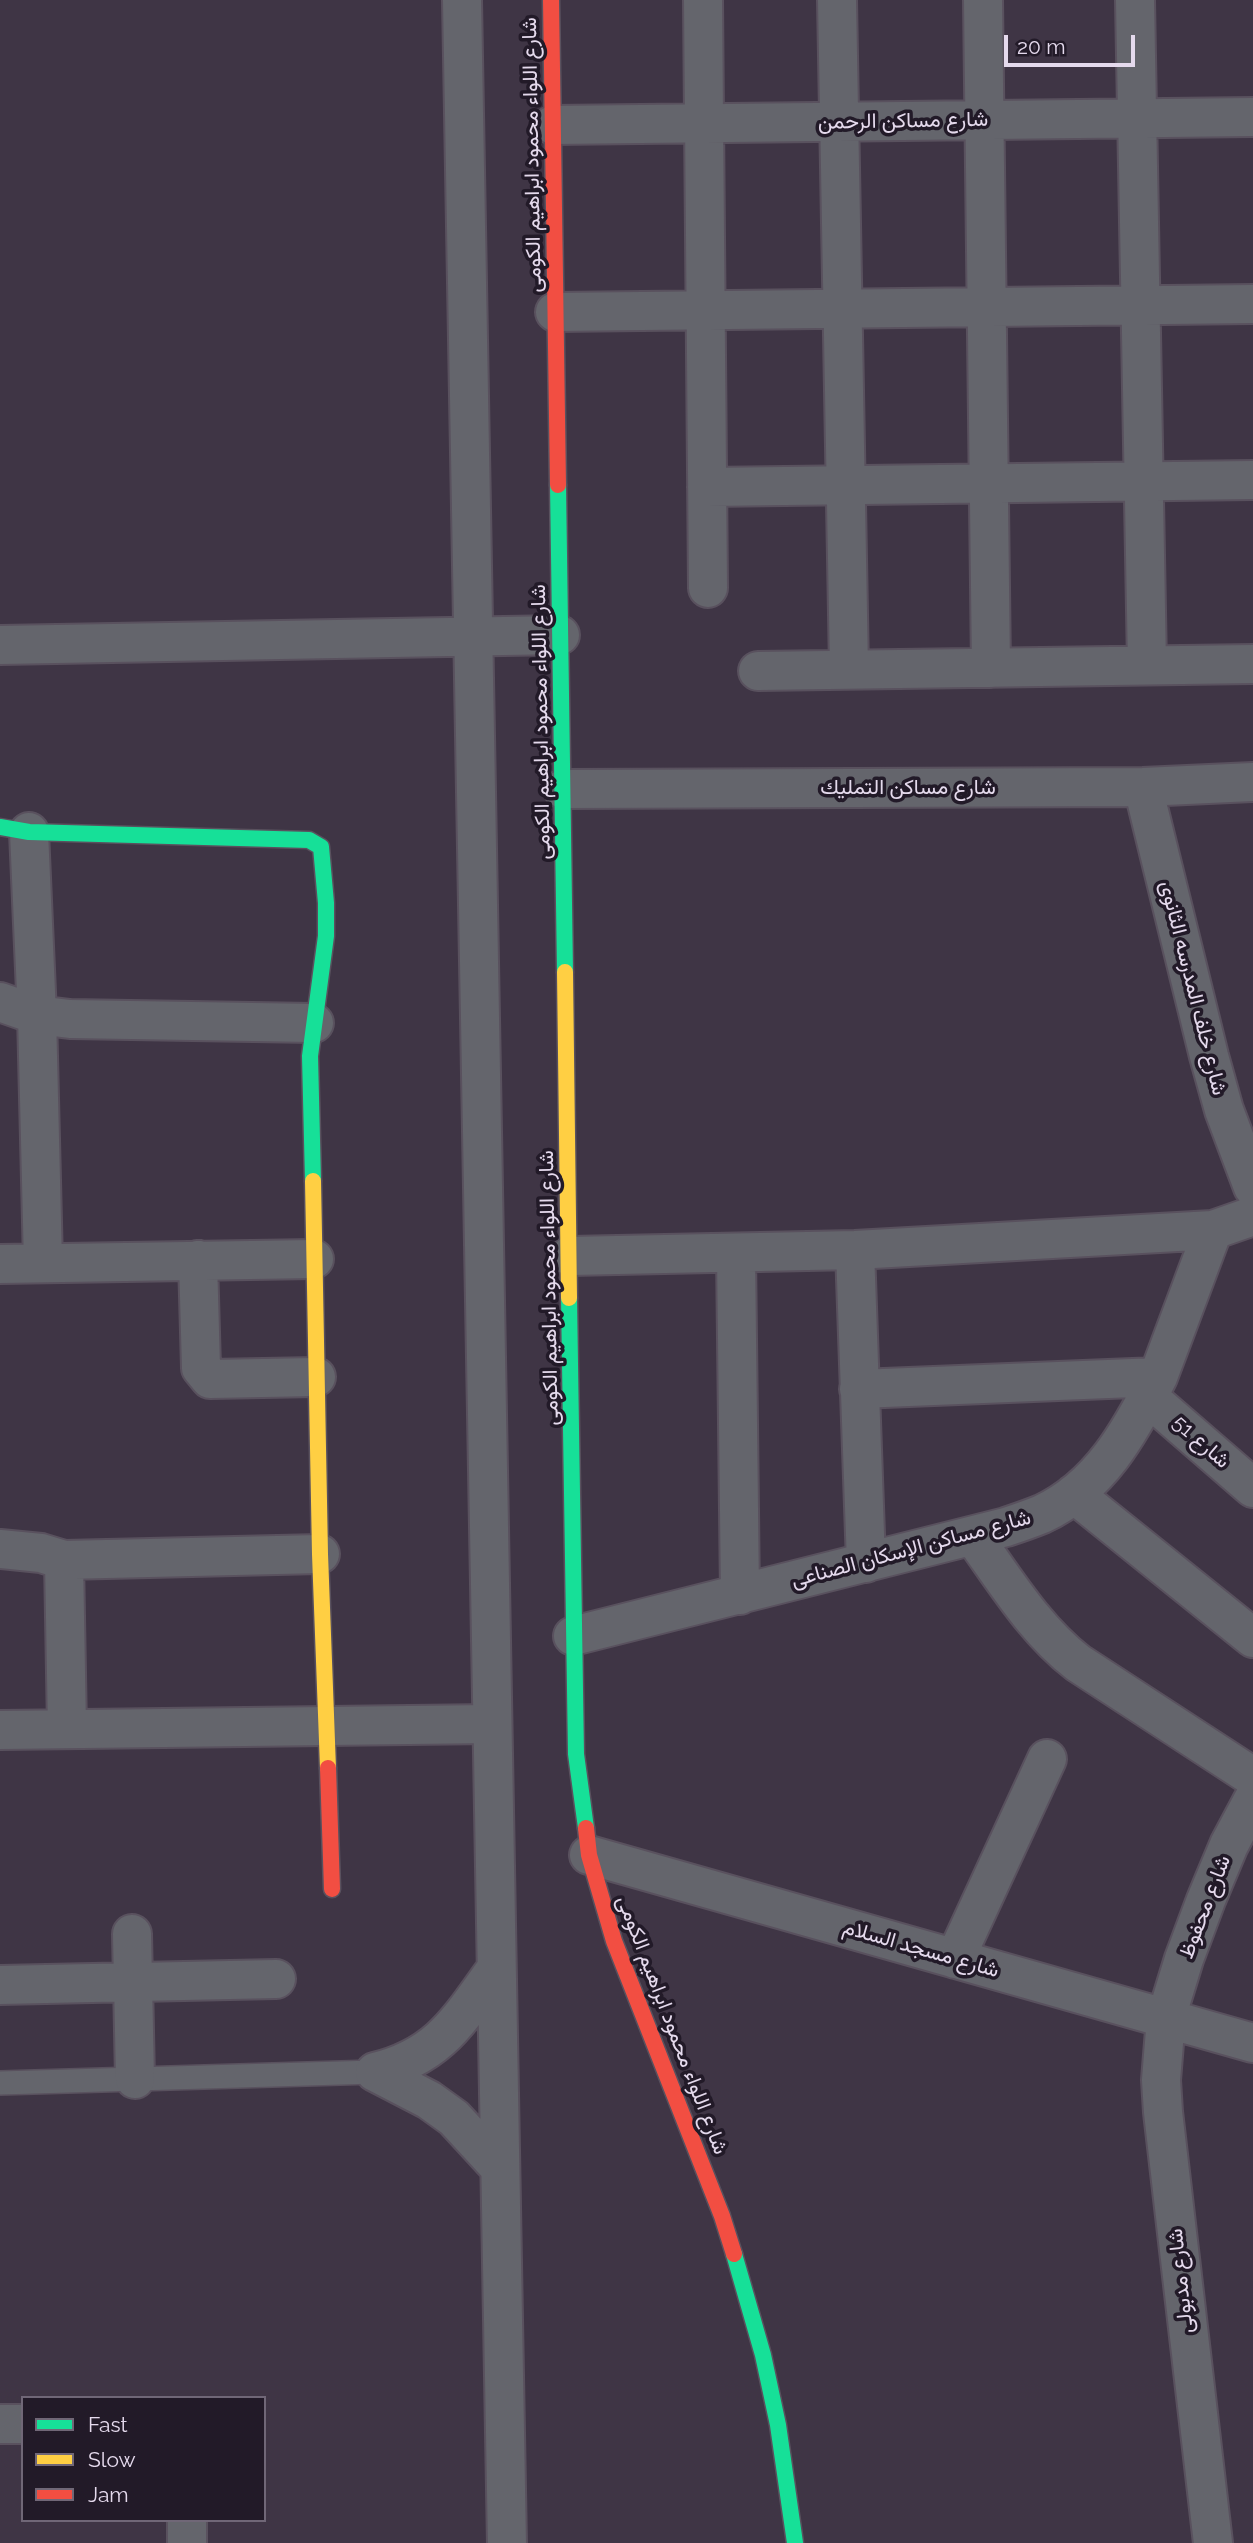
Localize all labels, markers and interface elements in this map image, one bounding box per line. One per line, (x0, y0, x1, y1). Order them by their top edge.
street label: شارع اللواء محمود ابراهيم الكومى (517, 17, 547, 293)
scale bar (1008, 21, 1139, 65)
text: 20 m (1017, 34, 1065, 59)
street label: شارع مساكن الرحمن (818, 107, 988, 135)
street label: شارع اللواء محمود ابراهيم الكومى (526, 584, 556, 860)
street label: شارع مساكن التمليك (820, 775, 996, 801)
street label: شارع خلف المدرسه الثانوى (1154, 878, 1232, 1098)
street label: شارع اللواء محمود ابراهيم الكومى (534, 1150, 564, 1426)
street label: شارع 51 (1167, 1410, 1235, 1474)
street label: شارع مساكن الإسكان الصناعى (788, 1505, 1034, 1593)
street label: شارع محفوظ (1174, 1852, 1236, 1962)
street label: شارع اللواء محمود ابراهيم الكومى (611, 1892, 733, 2158)
street label: شارع مسجد السلام (840, 1915, 1002, 1983)
street label: شارع مدبولى (1163, 2227, 1199, 2335)
legend (21, 2396, 266, 2522)
text: Fast (88, 2412, 128, 2437)
text: Slow (88, 2447, 136, 2472)
text: Jam (88, 2482, 129, 2507)

